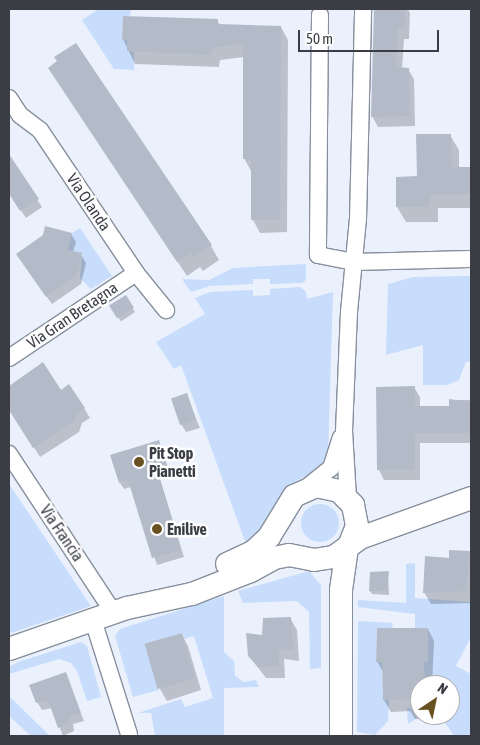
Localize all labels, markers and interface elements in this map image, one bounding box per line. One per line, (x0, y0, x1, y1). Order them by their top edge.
scale bar (300, 20, 441, 52)
text: 50 m (306, 30, 333, 47)
street label: Via Olanda (63, 170, 115, 234)
street label: Via Gran Bretagna (23, 278, 121, 352)
place label: Pit Stop Pianetti (149, 443, 196, 481)
marker: Pit Stop Pianetti (133, 456, 145, 468)
street label: Via Francia (36, 501, 88, 565)
place label: Enilive (167, 519, 207, 539)
marker: Enilive (151, 523, 163, 535)
north arrow (410, 675, 460, 725)
text: N (435, 679, 451, 697)

